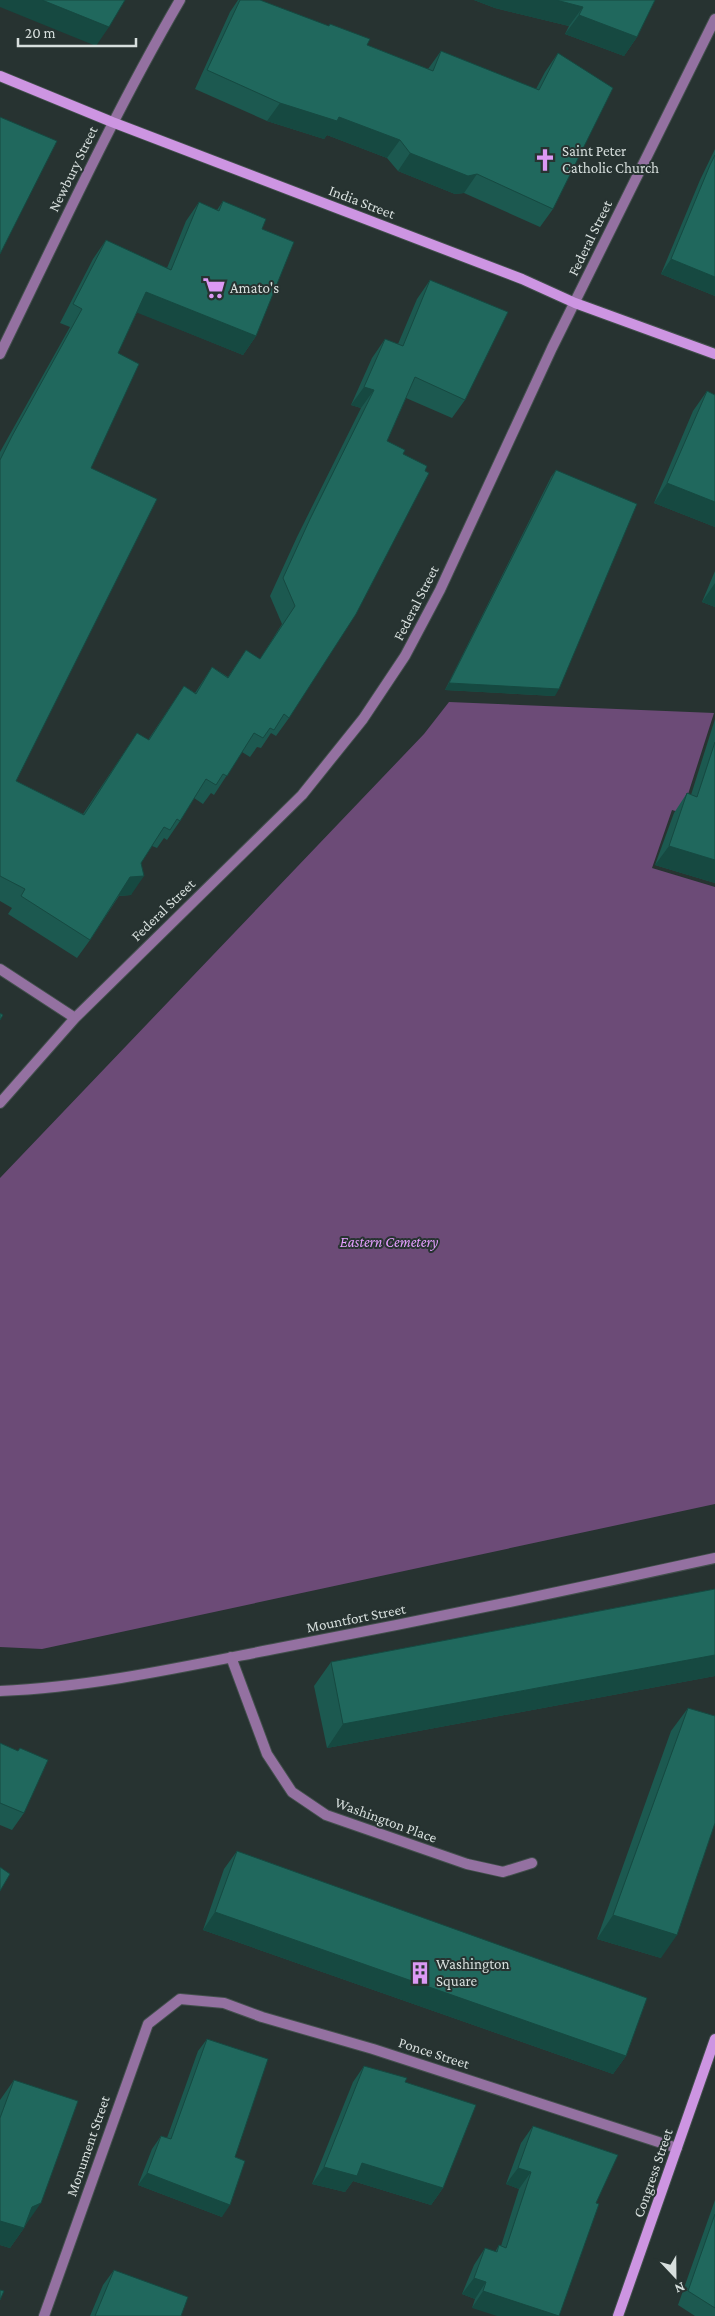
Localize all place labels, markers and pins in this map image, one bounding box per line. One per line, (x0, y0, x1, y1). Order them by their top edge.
place label: Saint Peter Catholic Church (562, 143, 659, 176)
church icon: Saint Peter Catholic Church (532, 147, 558, 173)
supermarket icon: Amato's (201, 275, 227, 301)
place label: Amato's (230, 280, 279, 296)
place label: Washington Square (436, 1956, 510, 1990)
building icon: Washington Square (407, 1960, 433, 1986)

